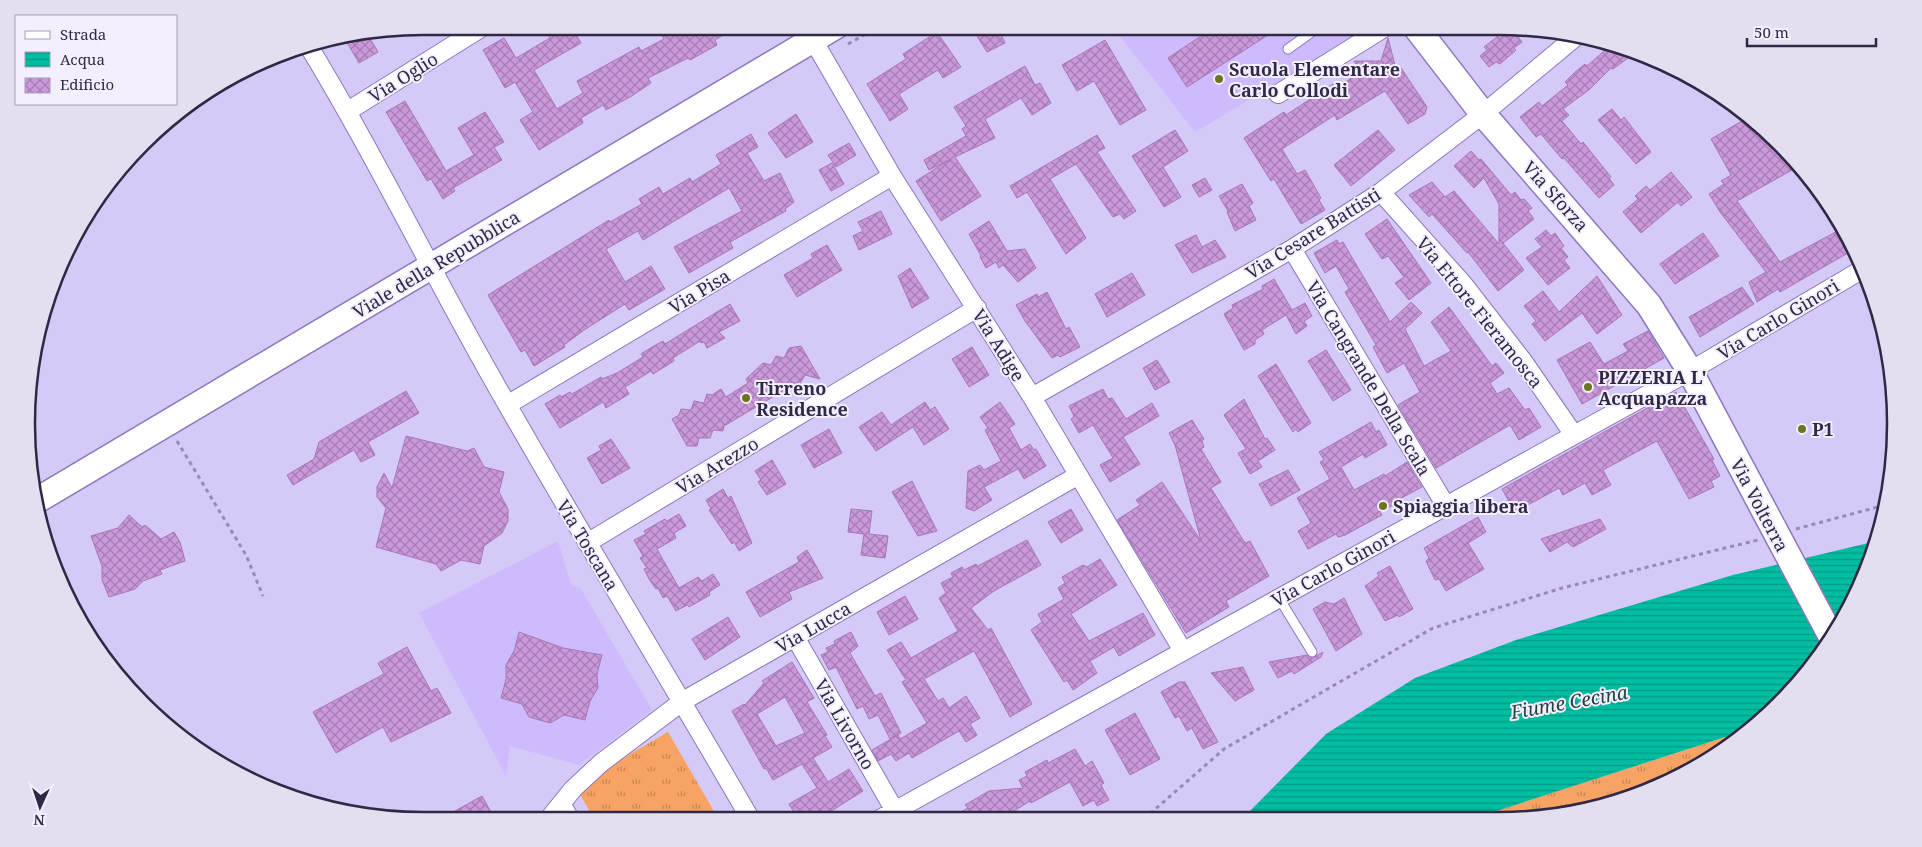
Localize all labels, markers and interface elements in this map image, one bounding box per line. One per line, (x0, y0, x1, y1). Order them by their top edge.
legend (15, 15, 178, 105)
scale bar (1747, 15, 1876, 47)
text: 50 m (1754, 22, 1789, 42)
text: Strada (60, 24, 106, 44)
street label: Via Oglio (364, 46, 442, 108)
text: Acqua (60, 49, 105, 69)
place label: Scuola Elementare Carlo Collodi (1229, 57, 1400, 102)
marker: Scuola Elementare Carlo Collodi (1213, 73, 1225, 85)
text: Edificio (60, 74, 114, 94)
street label: Via Sforza (1518, 156, 1594, 236)
street label: Via Cesare Battisti (1241, 182, 1385, 284)
street label: Viale della Repubblica (348, 205, 524, 323)
street label: Via Ettore Fieramosca (1411, 231, 1549, 393)
street label: Via Pisa (664, 263, 734, 319)
street label: Via Carlo Ginori (1713, 273, 1843, 365)
street label: Via Cangrande Della Scala (1301, 276, 1437, 480)
street label: Via Adige (967, 304, 1031, 386)
place label: PIZZERIA L' Acquapazza (1598, 365, 1708, 410)
place label: Tirreno Residence (756, 376, 848, 421)
marker: PIZZERIA L' Acquapazza (1582, 381, 1594, 393)
marker: Tirreno Residence (740, 392, 752, 404)
place label: P1 (1812, 417, 1834, 441)
marker: P1 (1796, 423, 1808, 435)
street label: Via Arezzo (671, 431, 763, 499)
street label: Via Volterra (1725, 454, 1795, 556)
place label: Spiaggia libera (1393, 494, 1529, 518)
street label: Via Toscana (551, 495, 625, 595)
marker: Spiaggia libera (1377, 500, 1389, 512)
street label: Via Carlo Ginori (1267, 524, 1399, 612)
street label: Via Lucca (771, 596, 855, 658)
street label: Via Livorno (809, 674, 881, 774)
water label: Fiume Cecina (1507, 679, 1630, 725)
north arrow (15, 782, 65, 832)
text: N (33, 811, 45, 830)

